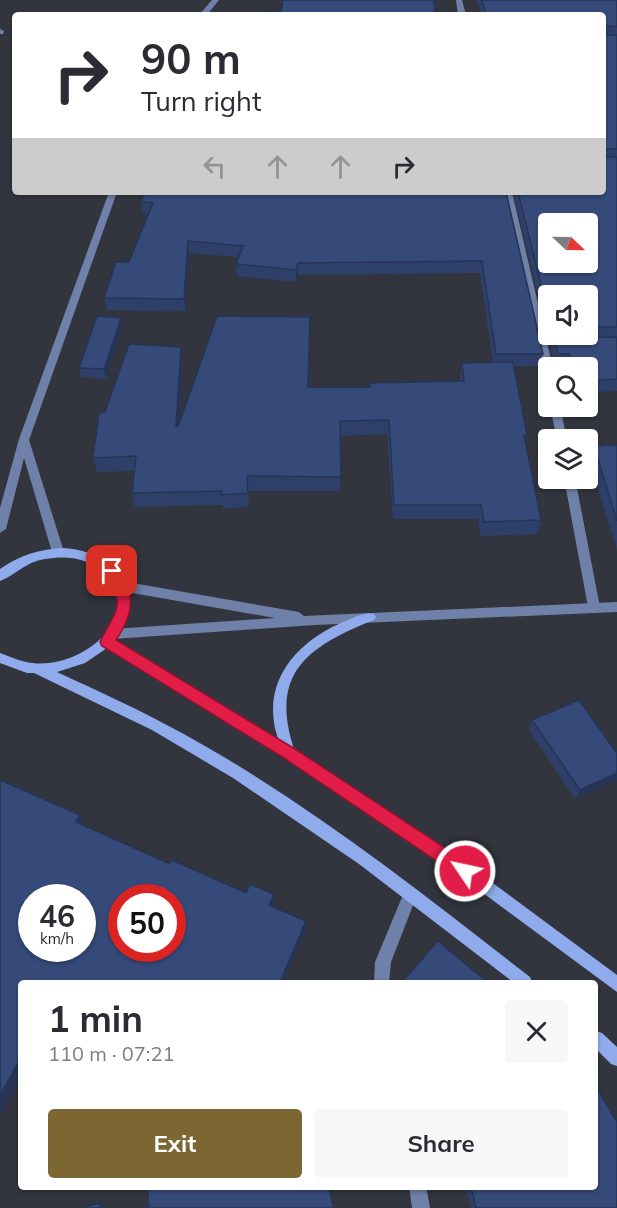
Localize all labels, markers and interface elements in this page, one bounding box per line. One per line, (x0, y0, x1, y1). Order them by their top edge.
text: 90 m (141, 32, 241, 85)
icon: right (42, 36, 120, 114)
text: Turn right (141, 84, 261, 118)
icon: left (198, 150, 231, 183)
icon: ahead (261, 150, 294, 183)
icon: ahead (324, 150, 357, 183)
icon: right (387, 150, 420, 183)
north arrow (538, 213, 598, 273)
map controls (538, 213, 598, 489)
button: sound (538, 285, 598, 345)
button: search (538, 357, 598, 417)
button: layers (538, 429, 598, 489)
pin (86, 545, 137, 596)
icon: arrive (95, 554, 128, 587)
position arrow (433, 839, 497, 903)
speed limit sign: 50 (108, 884, 186, 962)
text: 46 (39, 897, 75, 935)
text: km/h (40, 929, 74, 948)
text: 1 min (48, 996, 143, 1041)
button: close (505, 1000, 568, 1063)
text: 110 m · 07:21 (48, 1041, 174, 1066)
button: Exit (48, 1109, 302, 1178)
button: Share (314, 1109, 568, 1178)

